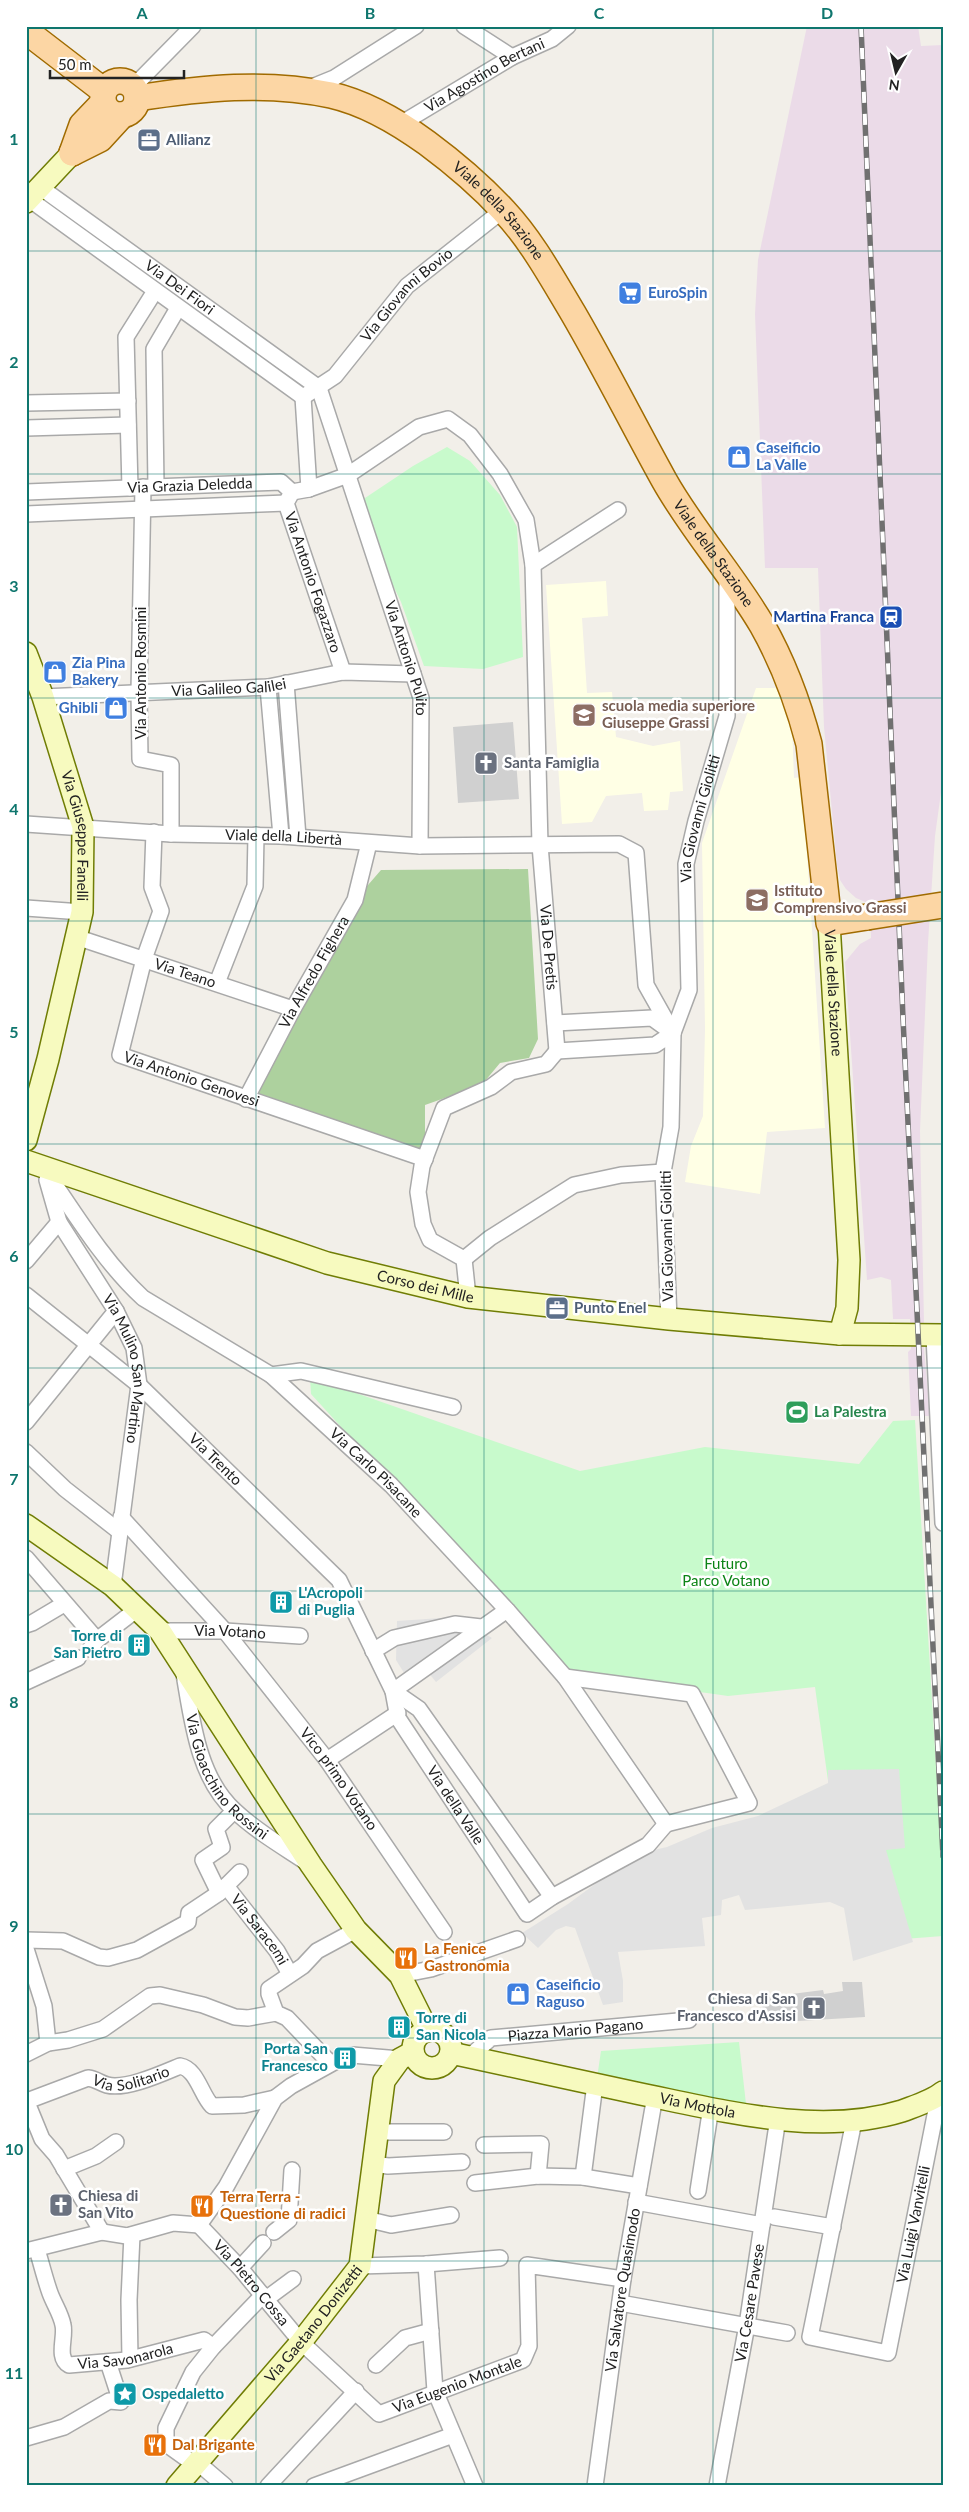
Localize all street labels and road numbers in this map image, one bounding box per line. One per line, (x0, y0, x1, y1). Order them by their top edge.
street label: Via Agostino Bertani (421, 34, 547, 116)
street label: Viale della Stazione (450, 157, 548, 263)
street label: Via Giovanni Bovio (356, 243, 456, 345)
street label: Via Dei Fiori (142, 256, 218, 318)
street label: Via Grazia Deledda (127, 473, 253, 496)
street label: Viale della Stazione (670, 496, 758, 610)
street label: Via Antonio Fogazzaro (282, 509, 346, 655)
street label: Via Antonio Pulito (382, 598, 431, 716)
street label: Via Antonio Rosmini (131, 607, 149, 739)
street label: Via Galileo Galilei (171, 674, 288, 699)
street label: Via Giovanni Giolitti (676, 752, 723, 883)
street label: Via Giuseppe Fanelli (58, 768, 94, 901)
street label: Viale della Libertà (225, 825, 343, 848)
street label: Via De Pretis (537, 904, 562, 991)
street label: Via Alfredo Fighera (275, 912, 352, 1031)
street label: Viale della Stazione (821, 929, 847, 1057)
street label: Via Teano (152, 954, 219, 991)
street label: Via Antonio Genovesi (122, 1047, 262, 1110)
street label: Via Giovanni Giolitti (656, 1170, 676, 1302)
street label: Corso dei Mille (375, 1265, 475, 1306)
street label: Via Mulino San Martino (99, 1290, 149, 1445)
street label: Via Carlo Pisacane (327, 1424, 427, 1521)
street label: Via Trento (186, 1429, 246, 1489)
street label: Via Votano (194, 1621, 266, 1642)
street label: Via Gioacchino Rossini (183, 1712, 272, 1843)
street label: Vico primo Votano (297, 1723, 382, 1833)
street label: Via della Valle (424, 1762, 489, 1848)
street label: Via Saracemi (228, 1890, 293, 1968)
street label: Piazza Mario Pagano (507, 2014, 644, 2044)
street label: Via Solitario (90, 2061, 172, 2094)
street label: Via Mottola (658, 2088, 737, 2121)
street label: Via Luigi Vanvitelli (892, 2164, 933, 2285)
street label: Via Salvatore Quasimodo (601, 2206, 643, 2373)
street label: Via Pietro Cossa (210, 2236, 294, 2329)
street label: Via Cesare Pavese (730, 2242, 767, 2363)
street label: Via Gaetano Donizetti (260, 2261, 365, 2386)
street label: Via Savonarola (77, 2338, 175, 2372)
street label: Via Eugenio Montale (390, 2351, 524, 2416)

